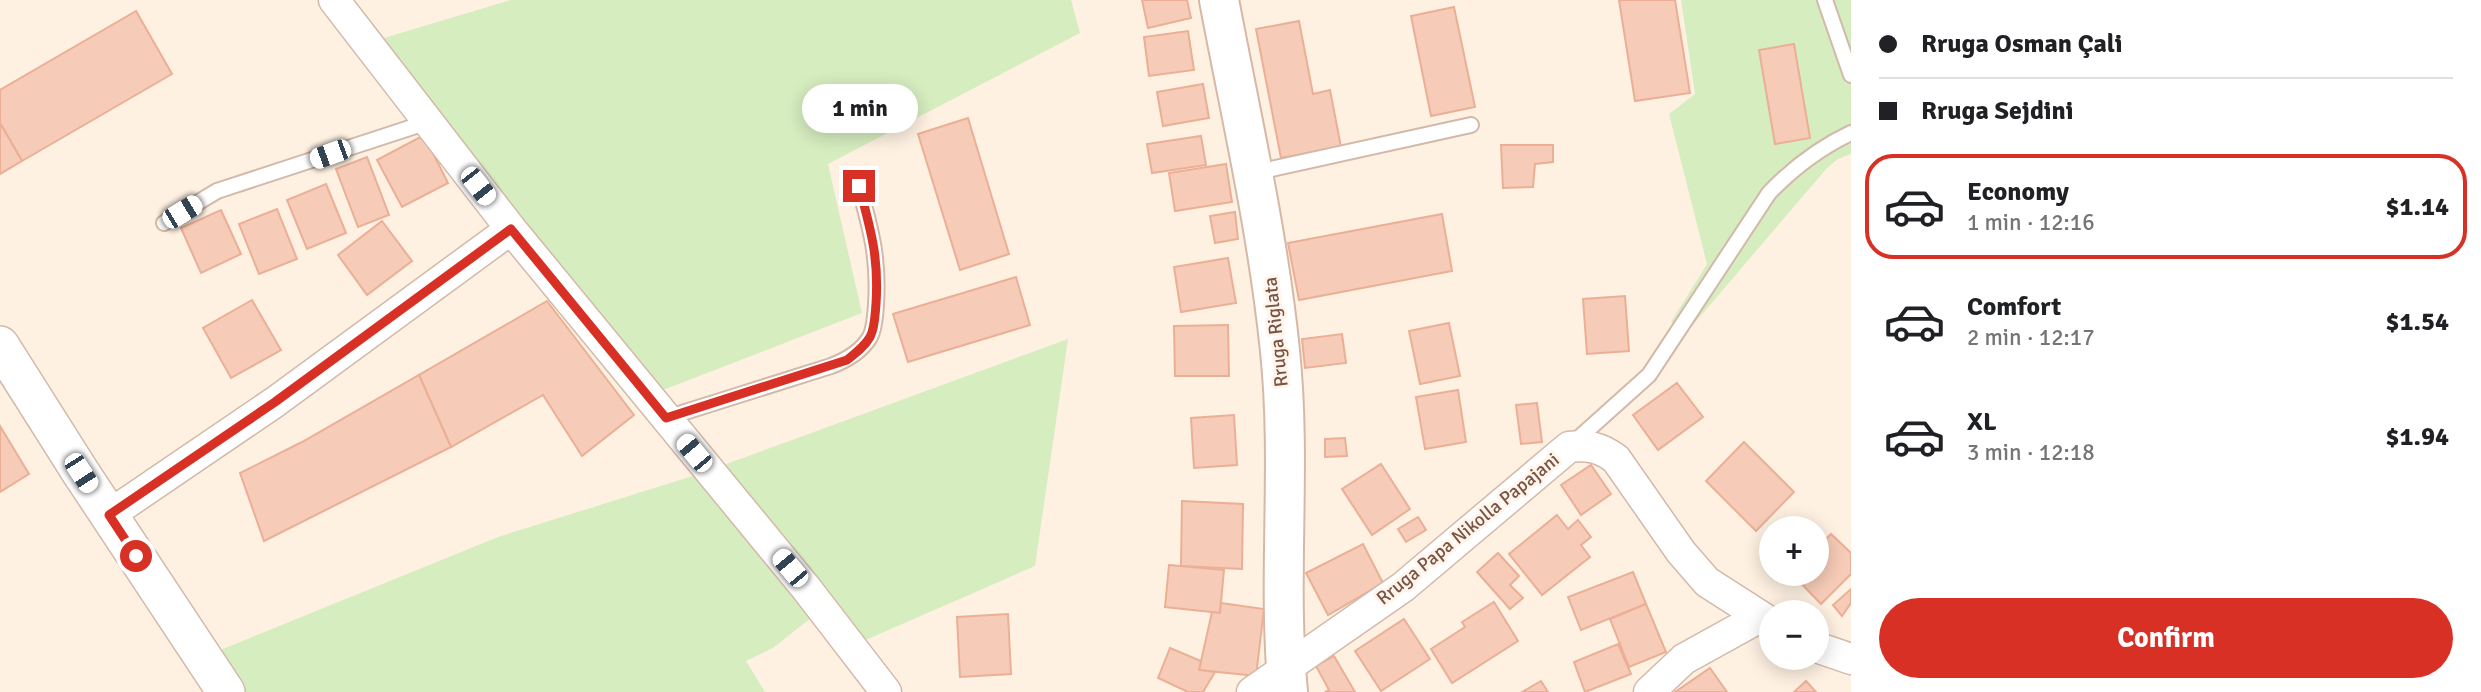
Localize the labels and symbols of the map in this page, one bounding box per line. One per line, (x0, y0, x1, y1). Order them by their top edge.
callout: 1 min (801, 85, 917, 134)
car (307, 137, 354, 171)
car (457, 163, 500, 209)
route end (843, 170, 875, 202)
car (159, 192, 206, 232)
street label: Rruga Riglata (1258, 276, 1294, 388)
car (673, 430, 716, 476)
street label: Rruga Papa Nikolla Papajani (1372, 448, 1564, 610)
car (61, 450, 102, 496)
route start (120, 540, 152, 572)
car (769, 545, 812, 591)

